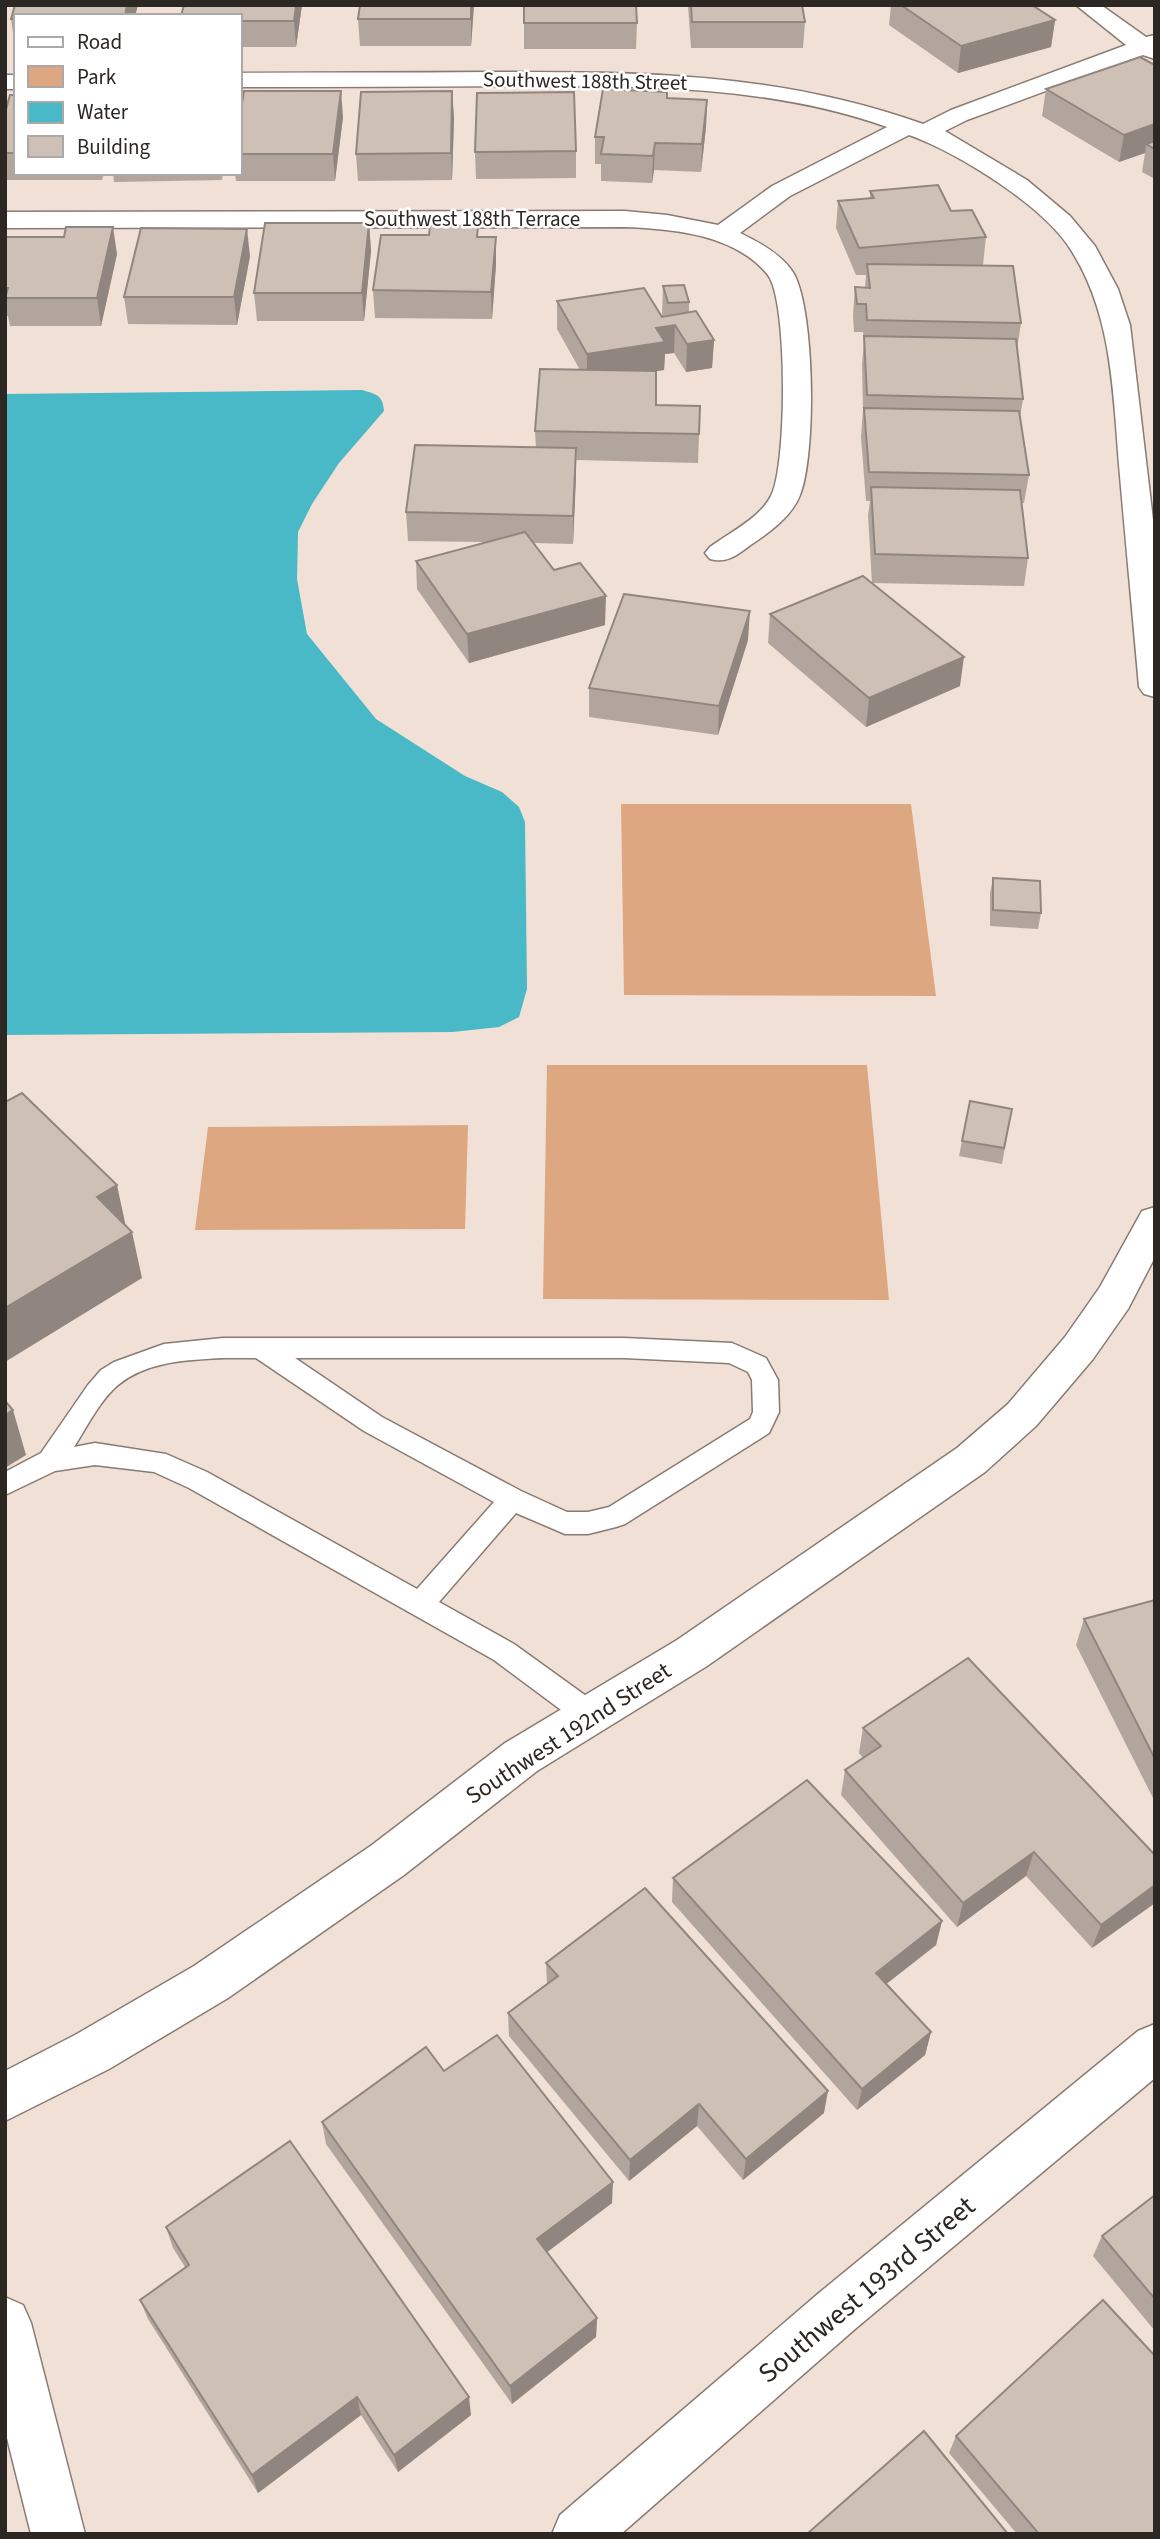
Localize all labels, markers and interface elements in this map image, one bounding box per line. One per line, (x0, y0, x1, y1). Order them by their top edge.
legend (14, 14, 242, 175)
text: Road (77, 27, 122, 57)
text: Park (77, 62, 117, 92)
street label: Southwest 188th Street (483, 64, 687, 98)
text: Water (77, 97, 129, 127)
text: Building (77, 132, 151, 162)
street label: Southwest 188th Terrace (364, 204, 580, 234)
street label: Southwest 192nd Street (459, 1654, 678, 1813)
street label: Southwest 193rd Street (749, 2186, 984, 2393)

